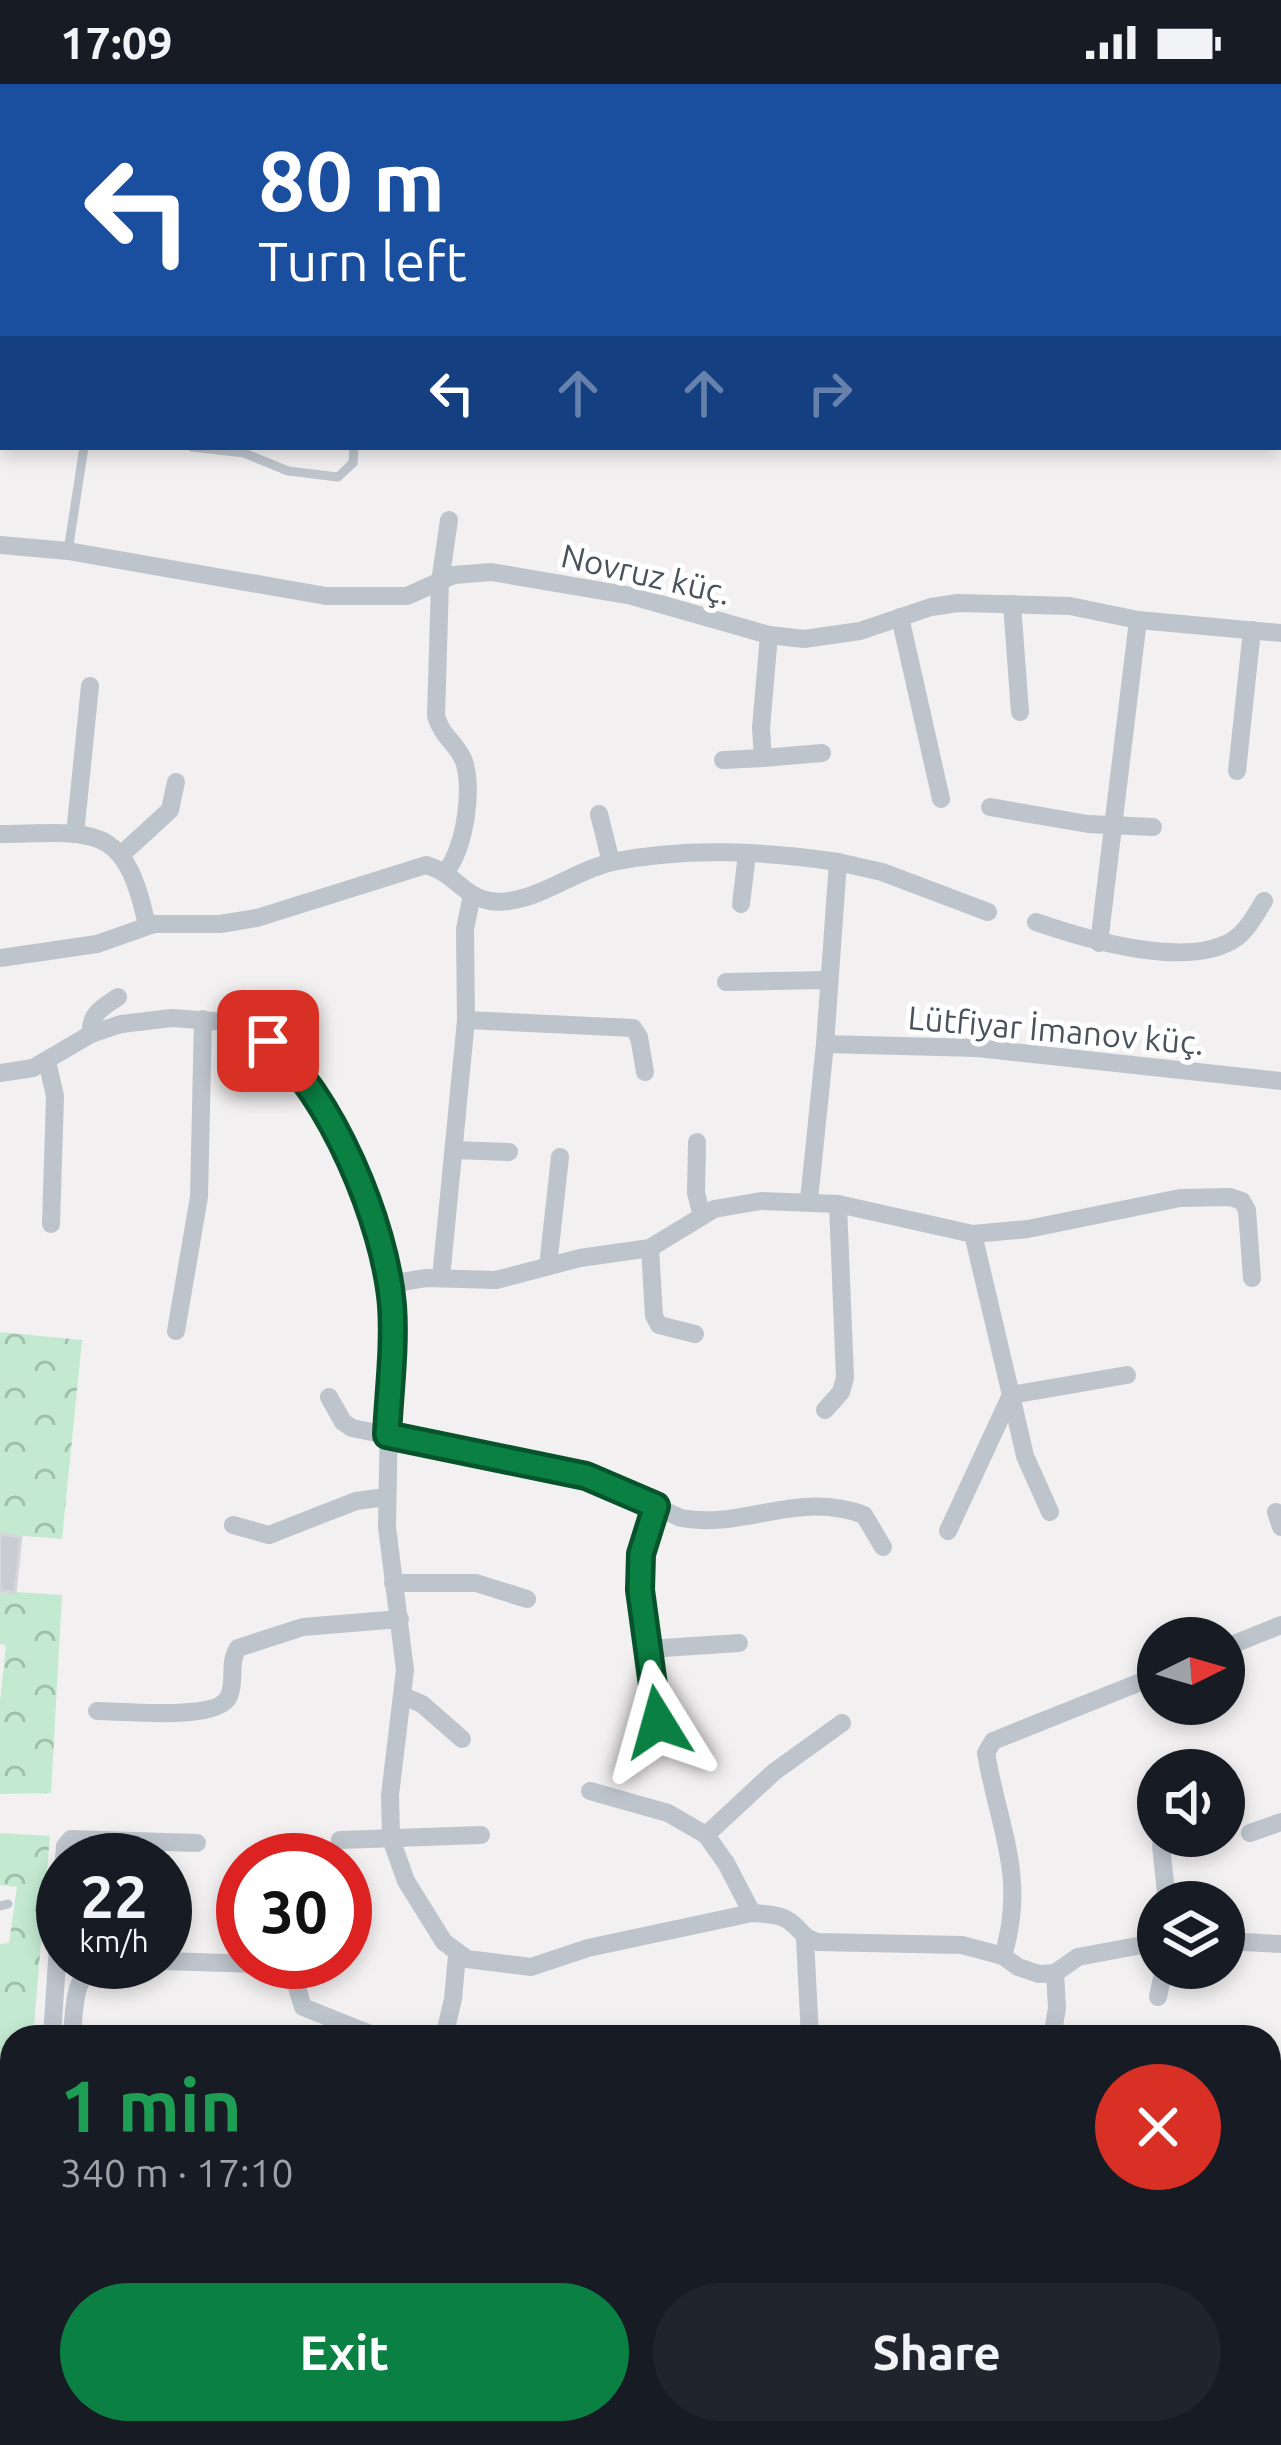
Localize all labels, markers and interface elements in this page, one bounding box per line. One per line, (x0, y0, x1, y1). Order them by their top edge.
text: 17:09 (60, 17, 173, 68)
icon: left (60, 132, 216, 288)
text: 80 m (258, 133, 445, 227)
text: Turn left (258, 231, 467, 291)
icon: left (419, 360, 485, 426)
icon: ahead (545, 360, 611, 426)
icon: ahead (671, 360, 737, 426)
icon: right (797, 360, 863, 426)
street label: Novruz küç. (558, 536, 734, 611)
pin (217, 990, 319, 1092)
street label: Lütfiyar İmanov küç. (907, 998, 1206, 1061)
icon: arrive (235, 1008, 301, 1074)
north arrow (1137, 1617, 1245, 1725)
map controls (1137, 1617, 1245, 1989)
position arrow (595, 1659, 721, 1785)
button: sound (1137, 1749, 1245, 1857)
speed limit sign: 30 (216, 1833, 372, 1989)
text: 22 (80, 1862, 148, 1929)
button: layers (1137, 1881, 1245, 1989)
text: km/h (79, 1924, 149, 1958)
button: close (1095, 2064, 1221, 2190)
text: 1 min (60, 2065, 242, 2146)
text: 340 m · 17:10 (60, 2151, 294, 2194)
button: Exit (60, 2283, 629, 2421)
button: Share (653, 2283, 1221, 2421)

